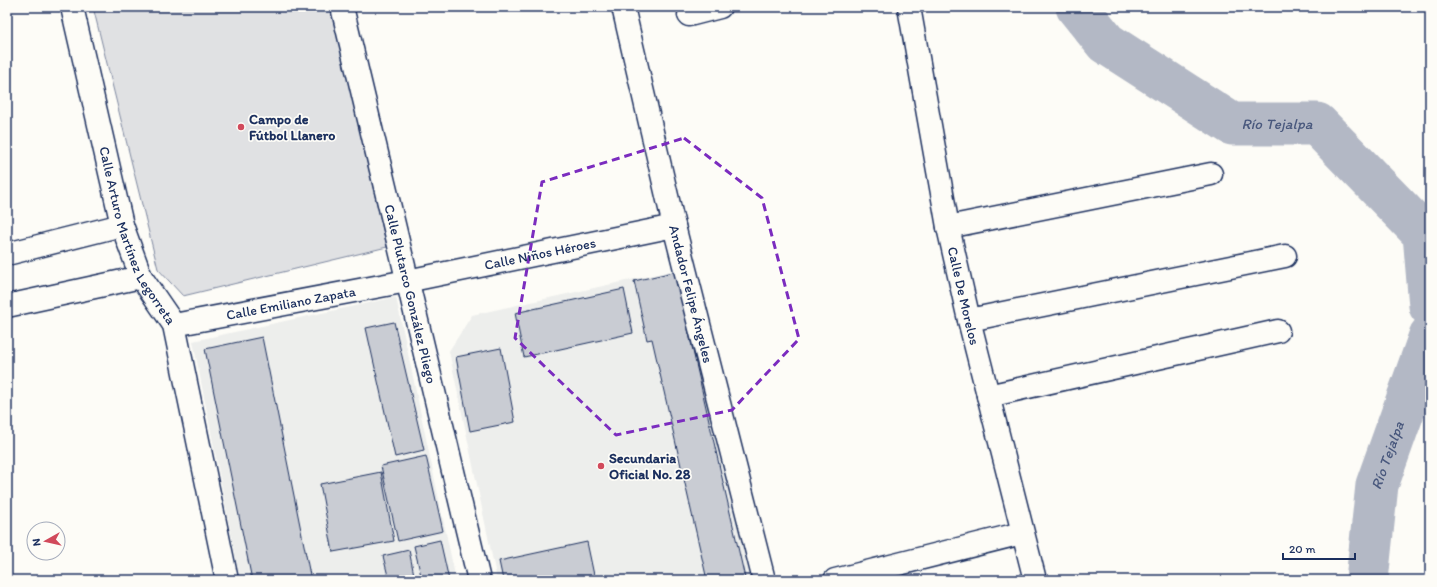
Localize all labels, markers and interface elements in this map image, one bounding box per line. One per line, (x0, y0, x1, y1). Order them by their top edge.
place label: Campo de Fútbol Llanero (249, 111, 335, 144)
water label: Río Tejalpa (1241, 115, 1313, 133)
marker: Campo de Fútbol Llanero (236, 122, 246, 132)
street label: Calle Arturo Martínez Legorreta (96, 145, 180, 328)
street label: Calle Plutarco González Pliego (381, 203, 440, 385)
street label: Andador Felipe Ángeles (666, 223, 717, 365)
street label: Calle Niños Héroes (483, 234, 597, 273)
street label: Calle De Morelos (944, 245, 984, 347)
street label: Calle Emiliano Zapata (225, 282, 358, 323)
water label: Río Tejalpa (1367, 419, 1408, 492)
place label: Secundaria Oficial No. 28 (609, 450, 691, 483)
marker: Secundaria Oficial No. 28 (596, 461, 606, 471)
north arrow (26, 521, 66, 561)
scale bar (1283, 535, 1355, 561)
text: N (30, 538, 44, 547)
text: 20 m (1289, 542, 1316, 556)

